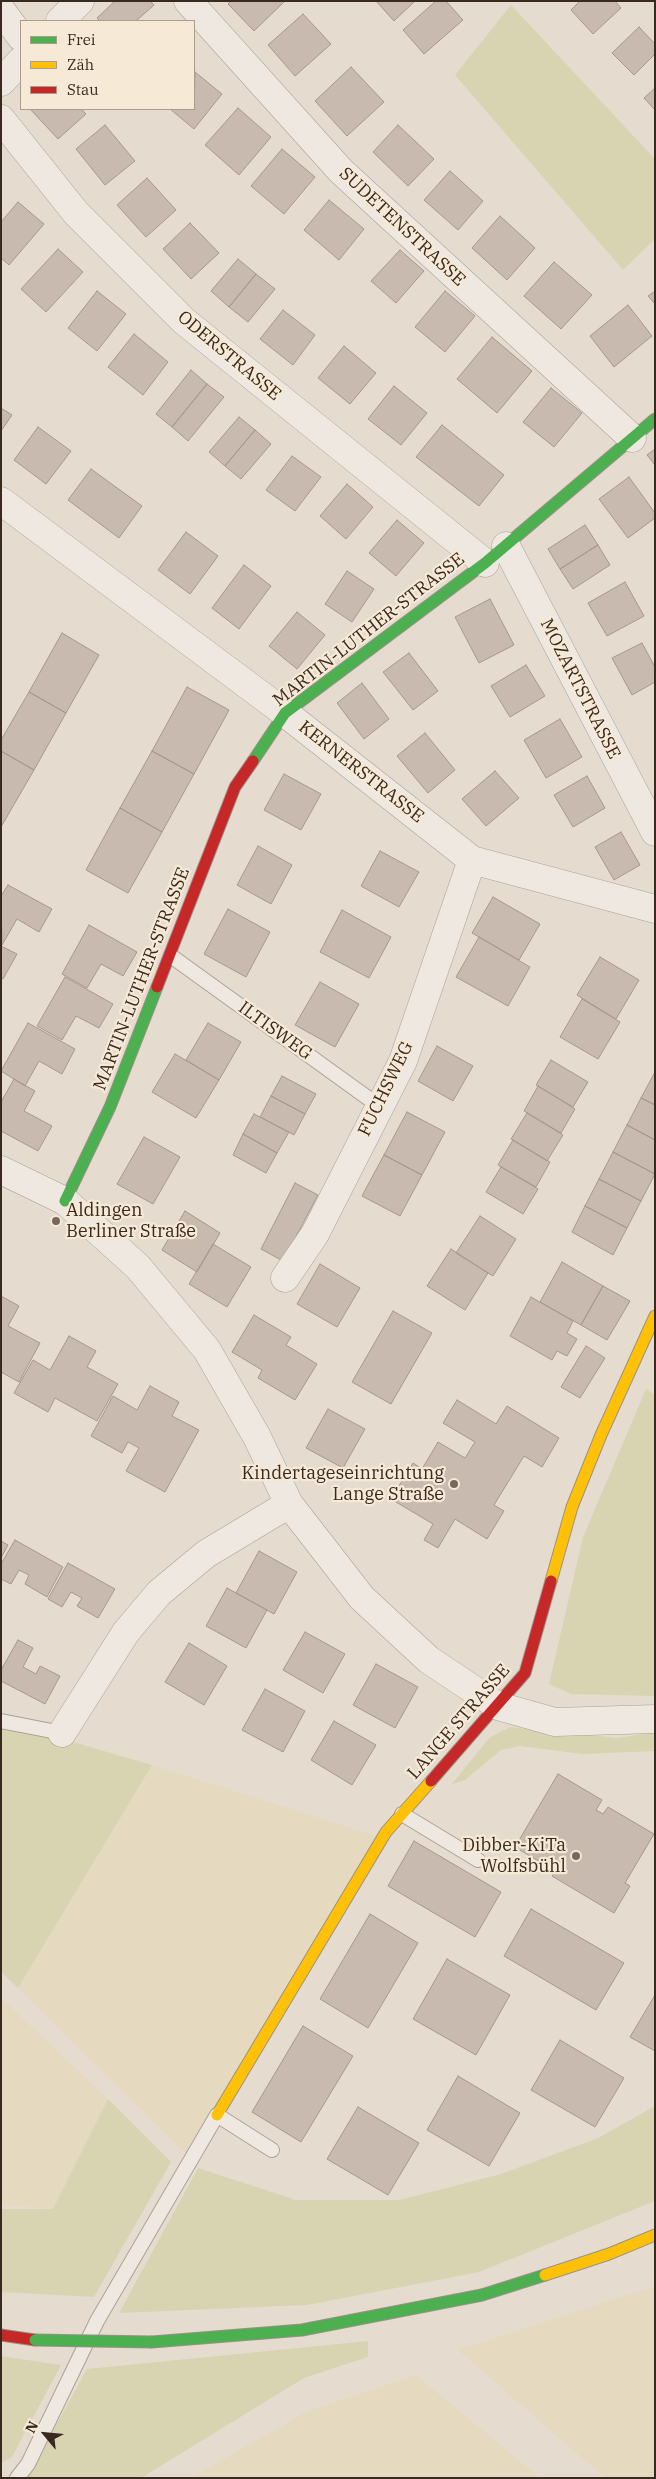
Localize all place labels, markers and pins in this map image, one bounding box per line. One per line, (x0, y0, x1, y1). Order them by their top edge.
place label: Aldingen Berliner Straße (66, 1200, 196, 1242)
marker: Aldingen Berliner Straße (50, 1215, 62, 1227)
place label: Kindertageseinrichtung Lange Straße (241, 1463, 444, 1506)
marker: Kindertageseinrichtung Lange Straße (448, 1478, 460, 1490)
place label: Dibber-KiTa Wolfsbühl (462, 1835, 566, 1878)
marker: Dibber-KiTa Wolfsbühl (570, 1850, 582, 1862)

